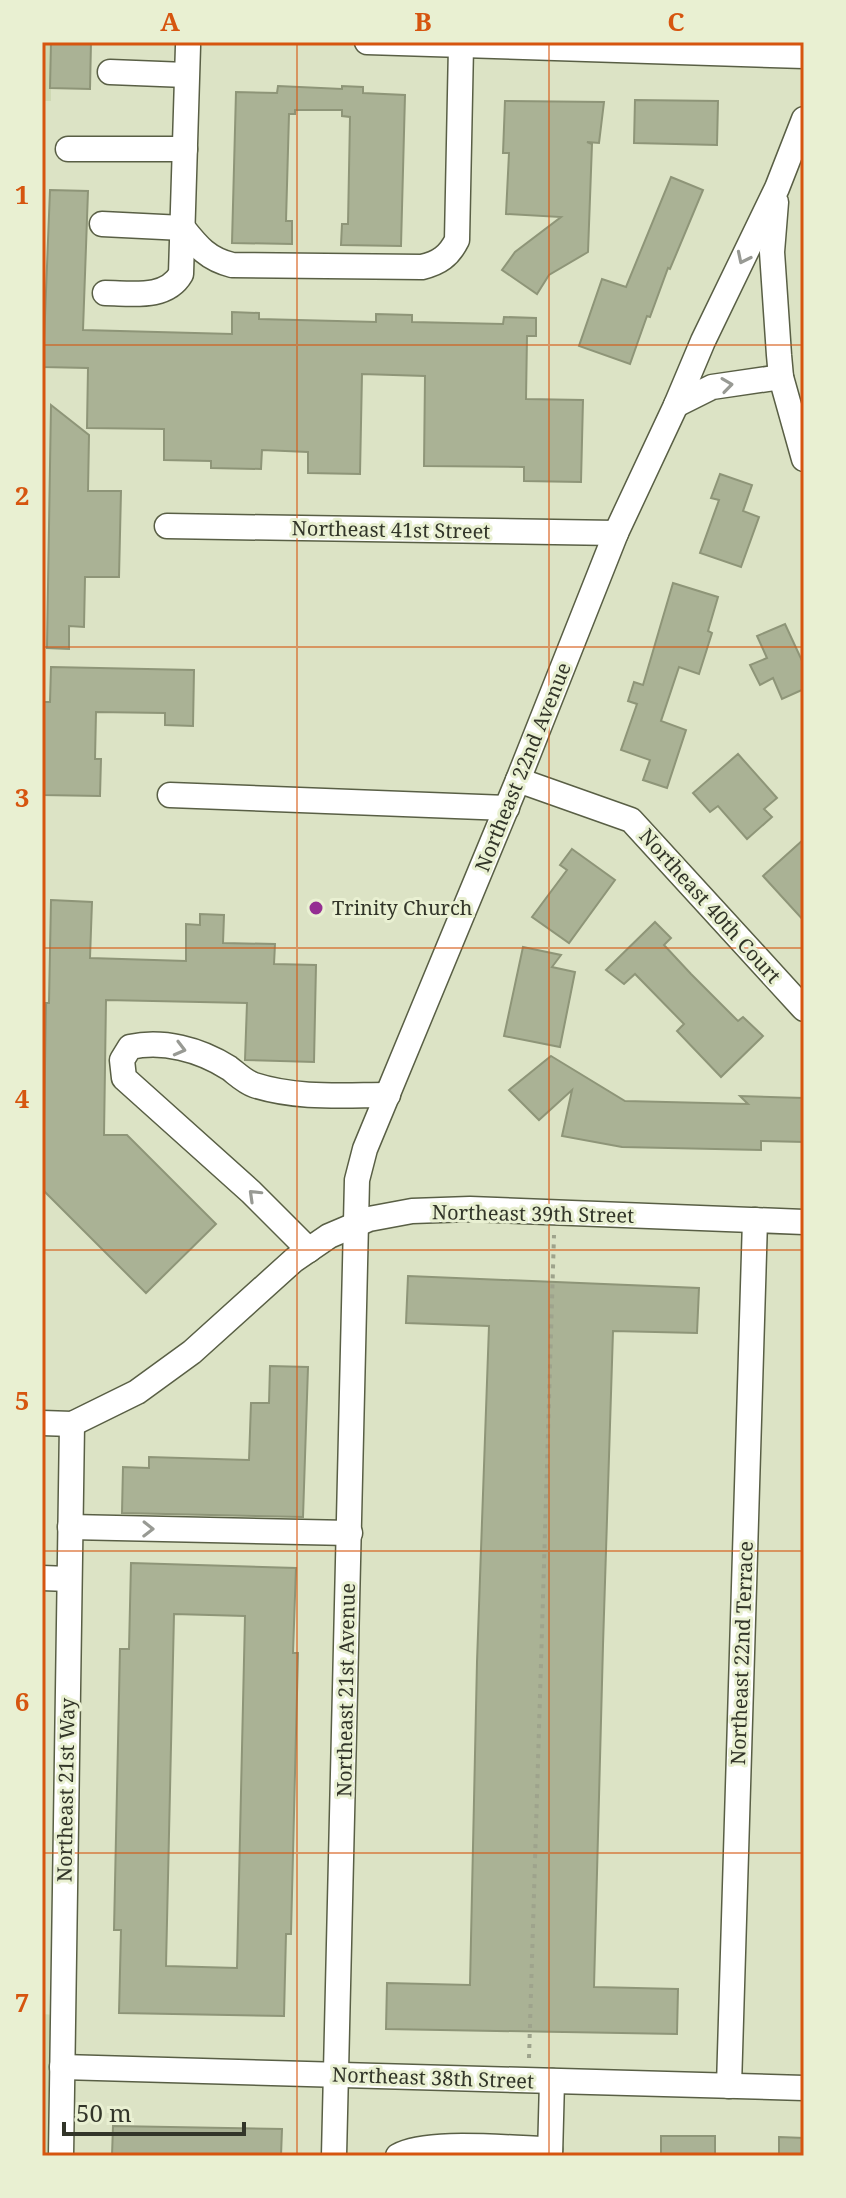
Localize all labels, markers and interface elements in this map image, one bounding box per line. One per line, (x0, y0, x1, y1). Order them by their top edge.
text: A (160, 3, 180, 39)
text: B (414, 3, 432, 39)
text: C (667, 3, 685, 39)
text: 1 (15, 176, 29, 212)
one-way arrow (737, 249, 753, 264)
one-way arrow (720, 377, 733, 394)
text: 2 (15, 477, 29, 513)
street label: Northeast 41st Street (291, 514, 491, 545)
street label: Northeast 22nd Avenue (468, 658, 577, 875)
text: 3 (15, 779, 29, 815)
street label: Northeast 40th Court (634, 823, 787, 989)
place label: Trinity Church (332, 894, 473, 921)
marker: Trinity Church (307, 899, 325, 917)
one-way arrow (173, 1039, 187, 1056)
text: 4 (15, 1080, 30, 1116)
one-way arrow (248, 1191, 263, 1205)
street label: Northeast 39th Street (432, 1198, 634, 1229)
text: 5 (15, 1382, 29, 1418)
one-way arrow (142, 1520, 155, 1538)
street label: Northeast 22nd Terrace (724, 1541, 759, 1765)
street label: Northeast 21st Avenue (330, 1583, 361, 1797)
text: 6 (15, 1683, 29, 1719)
street label: Northeast 21st Way (50, 1697, 81, 1882)
text: 7 (15, 1984, 29, 2020)
street label: Northeast 38th Street (331, 2060, 535, 2095)
scale bar (64, 2086, 244, 2136)
text: 50 m (76, 2096, 132, 2129)

